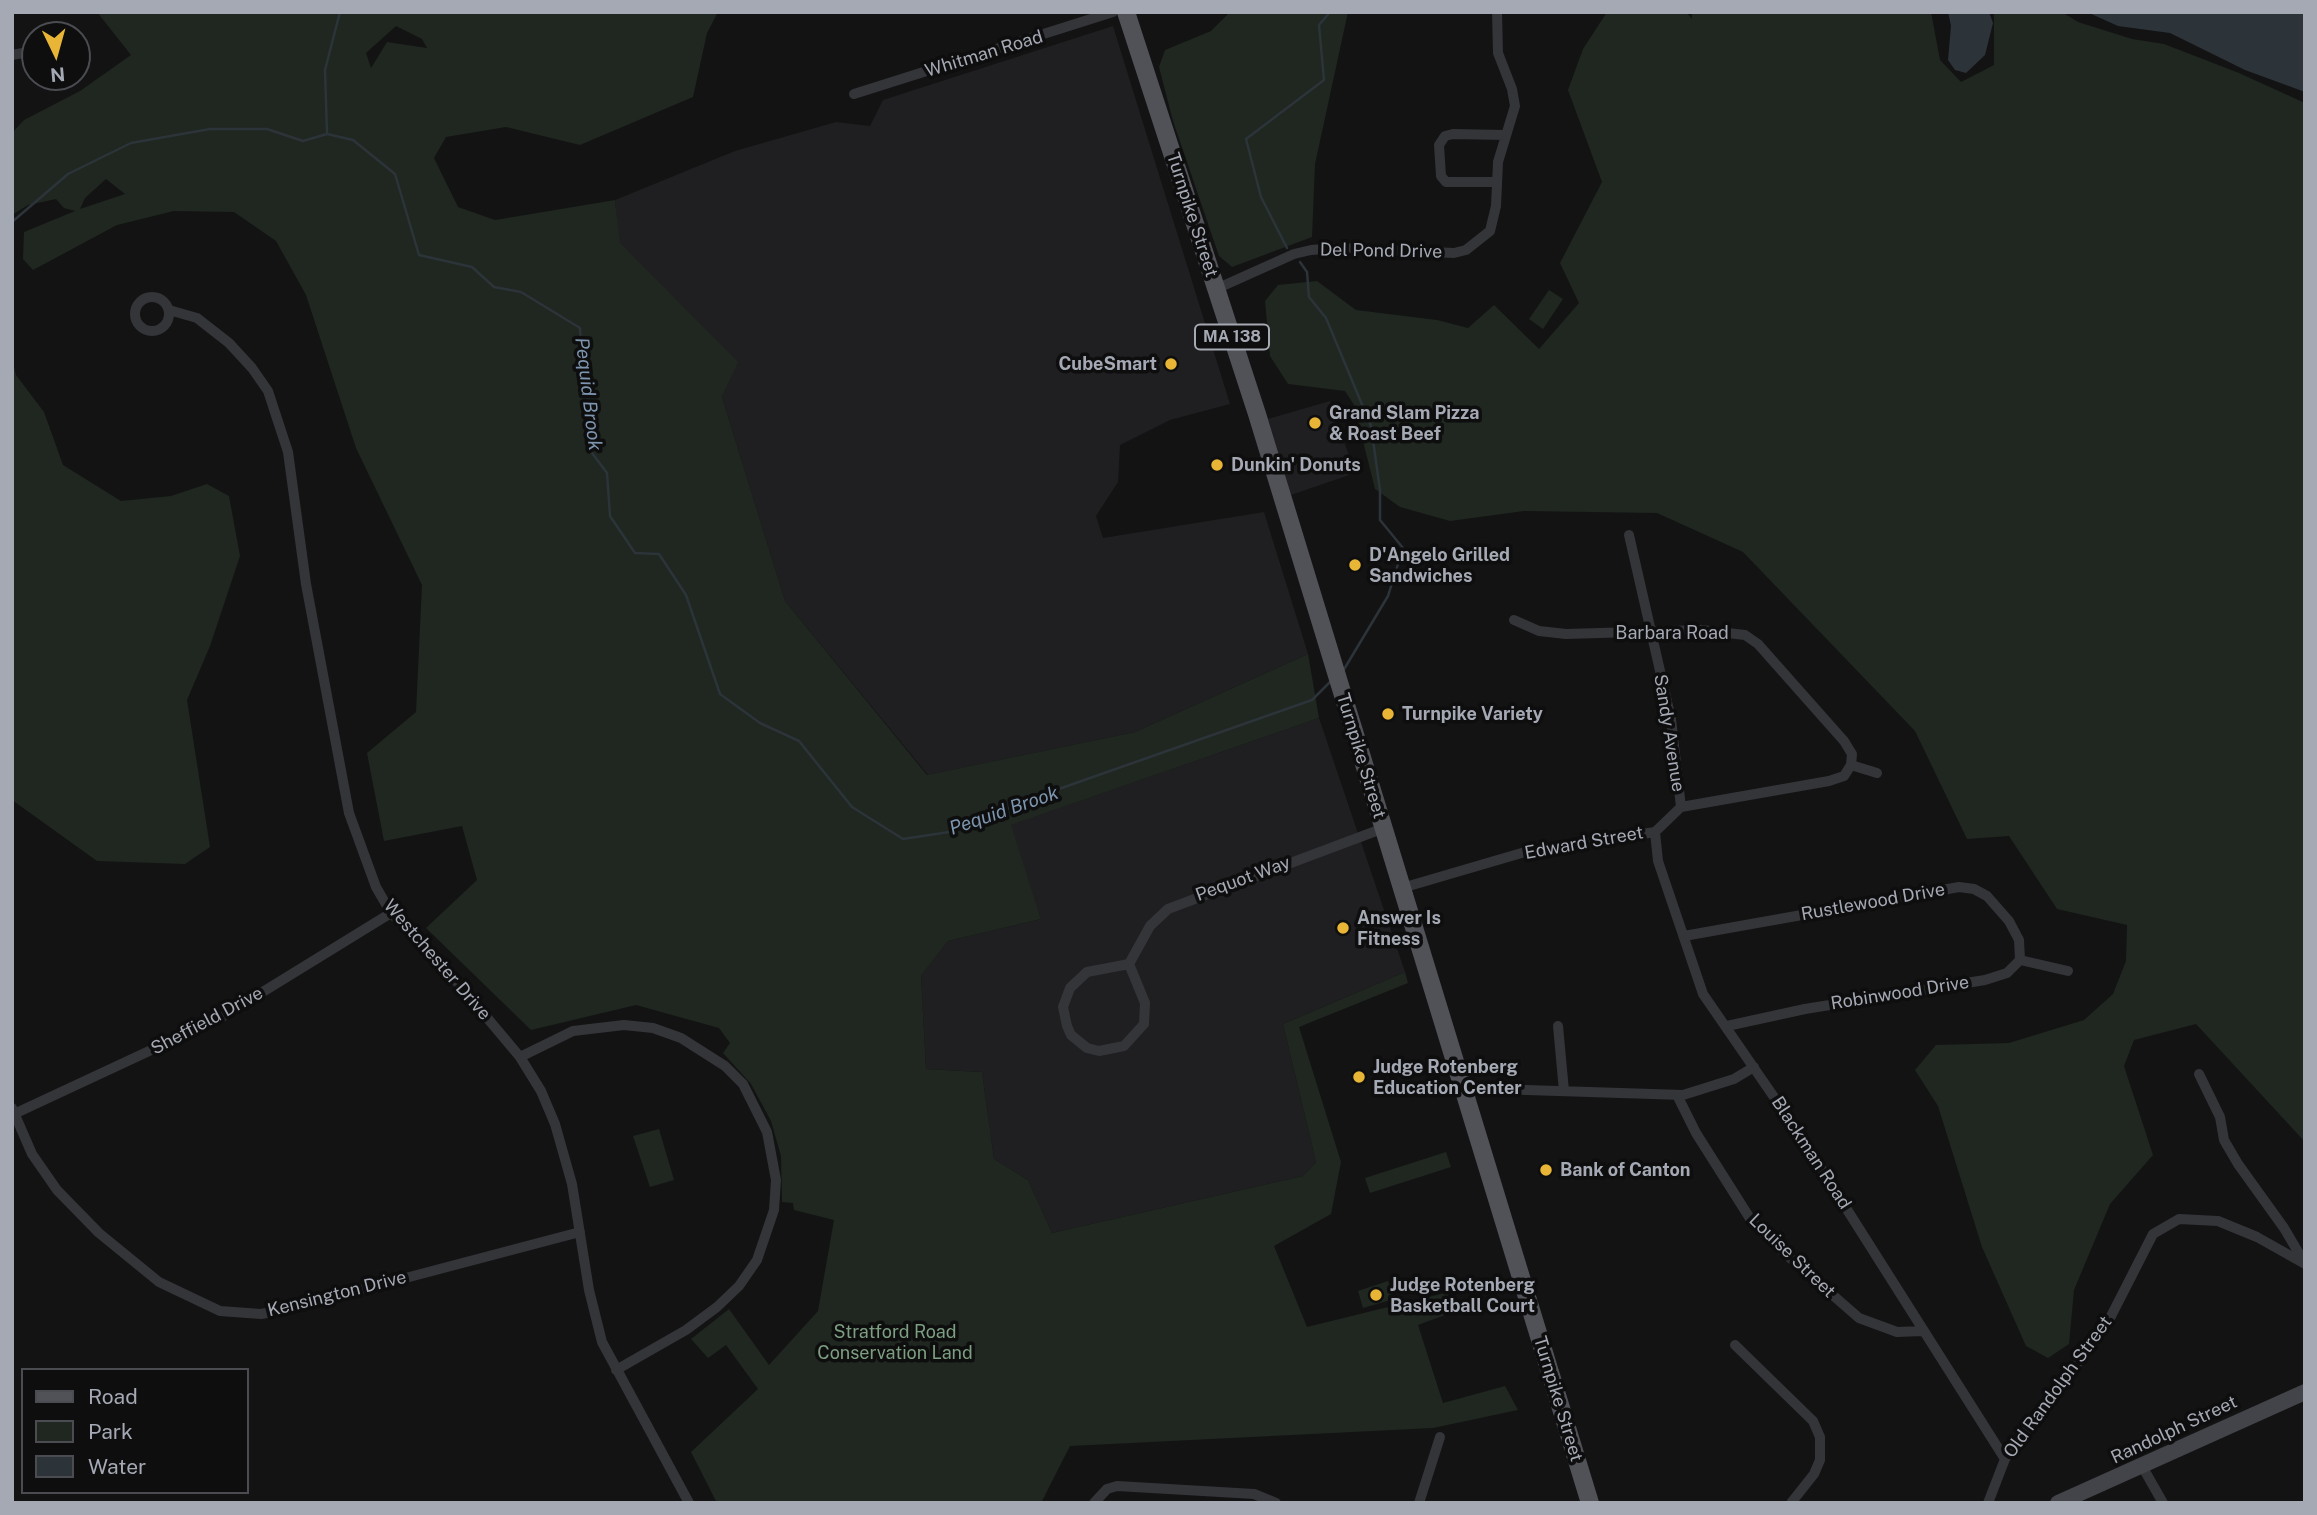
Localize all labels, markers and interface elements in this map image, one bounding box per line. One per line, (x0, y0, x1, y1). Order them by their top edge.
north arrow (21, 21, 91, 91)
street label: Whitman Road (923, 26, 1045, 82)
text: N (49, 63, 66, 87)
street label: Turnpike Street (1162, 150, 1222, 280)
street label: Del Pond Drive (1320, 239, 1442, 263)
road number: MA 138 (1195, 324, 1269, 350)
water label: Pequid Brook (570, 336, 606, 452)
place label: CubeSmart (1058, 353, 1157, 375)
marker: CubeSmart (1163, 356, 1179, 372)
place label: Grand Slam Pizza & Roast Beef (1329, 402, 1480, 444)
marker: Grand Slam Pizza & Roast Beef (1307, 415, 1323, 431)
place label: Dunkin' Donuts (1231, 454, 1361, 476)
marker: Dunkin' Donuts (1209, 457, 1225, 473)
place label: D'Angelo Grilled Sandwiches (1369, 544, 1510, 586)
marker: D'Angelo Grilled Sandwiches (1347, 557, 1363, 573)
street label: Barbara Road (1615, 622, 1729, 644)
street label: Sandy Avenue (1649, 673, 1689, 793)
street label: Turnpike Street (1332, 691, 1390, 821)
place label: Turnpike Variety (1402, 703, 1543, 725)
marker: Turnpike Variety (1380, 706, 1396, 722)
water label: Pequid Brook (946, 782, 1062, 840)
street label: Edward Street (1523, 822, 1645, 864)
street label: Pequot Way (1193, 852, 1293, 906)
street label: Rustlewood Drive (1799, 879, 1947, 925)
street label: Westchester Drive (379, 895, 495, 1025)
place label: Answer Is Fitness (1357, 907, 1441, 950)
marker: Answer Is Fitness (1335, 920, 1351, 936)
street label: Robinwood Drive (1829, 971, 1971, 1015)
street label: Sheffield Drive (147, 982, 267, 1060)
place label: Judge Rotenberg Education Center (1373, 1056, 1522, 1098)
marker: Judge Rotenberg Education Center (1351, 1069, 1367, 1085)
street label: Blackman Road (1767, 1093, 1855, 1213)
place label: Bank of Canton (1560, 1159, 1690, 1181)
marker: Bank of Canton (1538, 1162, 1554, 1178)
street label: Louise Street (1744, 1210, 1840, 1302)
street label: Kensington Drive (265, 1266, 409, 1322)
place label: Judge Rotenberg Basketball Court (1390, 1274, 1535, 1316)
marker: Judge Rotenberg Basketball Court (1368, 1287, 1384, 1303)
street label: Old Randolph Street (1999, 1312, 2117, 1462)
park label: Stratford Road Conservation Land (817, 1321, 973, 1364)
street label: Turnpike Street (1529, 1334, 1587, 1464)
legend (21, 1368, 248, 1494)
text: Road (88, 1384, 138, 1409)
street label: Randolph Street (2108, 1391, 2240, 1469)
text: Park (88, 1419, 133, 1444)
text: Water (88, 1454, 146, 1479)

